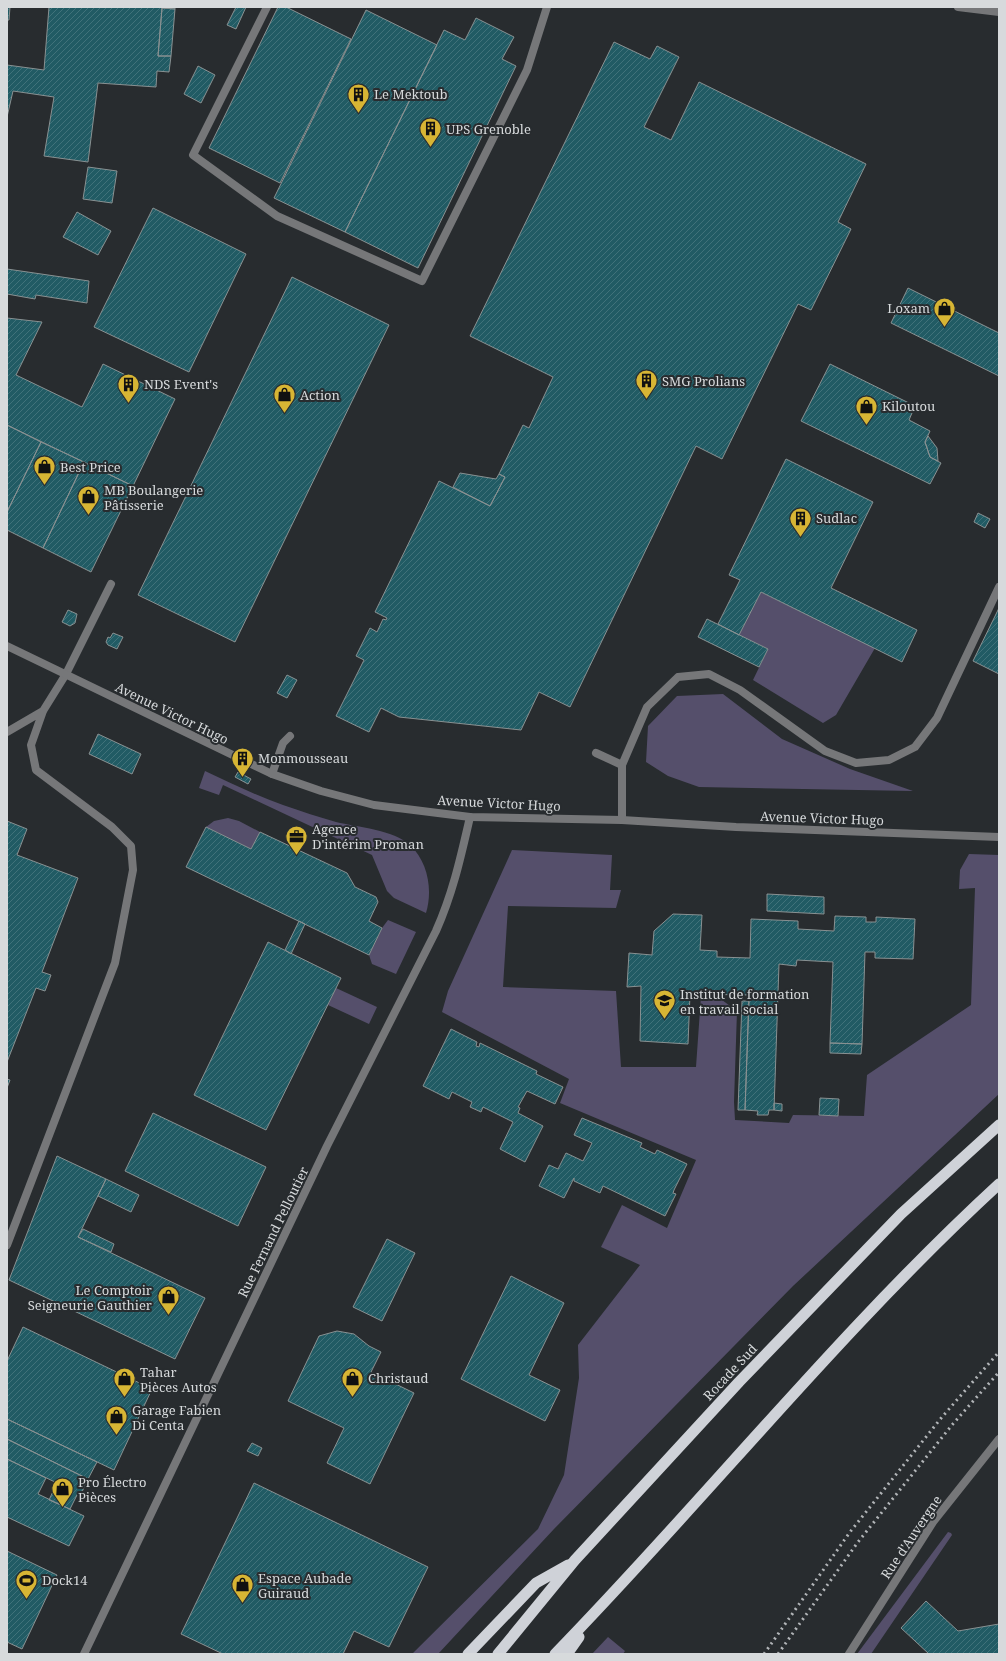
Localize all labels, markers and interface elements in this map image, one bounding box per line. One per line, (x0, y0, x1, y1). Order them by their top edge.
building icon: Le Mektoub (346, 81, 372, 114)
place label: Le Mektoub (374, 85, 448, 103)
building icon: UPS Grenoble (418, 116, 444, 149)
place label: UPS Grenoble (446, 120, 531, 138)
shop icon: Loxam (932, 295, 958, 328)
place label: Loxam (887, 299, 930, 317)
building icon: SMG Prolians (633, 368, 659, 401)
building icon: NDS Event's (115, 371, 141, 404)
place label: SMG Prolians (662, 372, 745, 390)
place label: NDS Event's (144, 375, 218, 393)
shop icon: Action (272, 382, 298, 415)
place label: Action (300, 386, 341, 404)
shop icon: Kiloutou (853, 393, 879, 426)
place label: Kiloutou (882, 397, 935, 415)
shop icon: Best Price (32, 454, 58, 487)
place label: Best Price (60, 458, 121, 476)
place label: MB Boulangerie Pâtisserie (104, 481, 203, 514)
shop icon: MB Boulangerie Pâtisserie (75, 484, 101, 517)
building icon: Sudlac (788, 505, 814, 538)
place label: Sudlac (816, 509, 857, 527)
street label: Avenue Victor Hugo (112, 678, 232, 748)
building icon: Monmousseau (230, 745, 256, 778)
place label: Monmousseau (258, 749, 348, 767)
street label: Avenue Victor Hugo (437, 791, 561, 815)
street label: Avenue Victor Hugo (760, 807, 884, 829)
place label: Agence D'intérim Proman (312, 820, 424, 853)
office icon: Agence D'intérim Proman (283, 823, 309, 856)
place label: Institut de formation en travail social (680, 985, 810, 1018)
school or university icon: Institut de formation en travail social (651, 988, 677, 1021)
street label: Rue Fernand Pelloutier (234, 1164, 312, 1300)
place label: Le Comptoir Seigneurie Gauthier (28, 1281, 152, 1314)
shop icon: Le Comptoir Seigneurie Gauthier (155, 1284, 181, 1317)
street label: Rocade Sud (699, 1340, 761, 1404)
place label: Tahar Pièces Autos (140, 1363, 217, 1396)
shop icon: Christaud (340, 1365, 366, 1398)
shop icon: Tahar Pièces Autos (112, 1366, 138, 1399)
place label: Christaud (368, 1369, 429, 1387)
place label: Garage Fabien Di Centa (132, 1401, 222, 1434)
shop icon: Garage Fabien Di Centa (103, 1404, 129, 1437)
place label: Pro Électro Pièces (78, 1473, 147, 1506)
shop icon: Pro Électro Pièces (49, 1476, 75, 1509)
street label: Rue d'Auvergne (876, 1492, 946, 1582)
sports icon: Dock14 (13, 1567, 39, 1600)
place label: Espace Aubade Guiraud (258, 1569, 351, 1602)
place label: Dock14 (42, 1571, 88, 1589)
shop icon: Espace Aubade Guiraud (230, 1572, 256, 1605)

